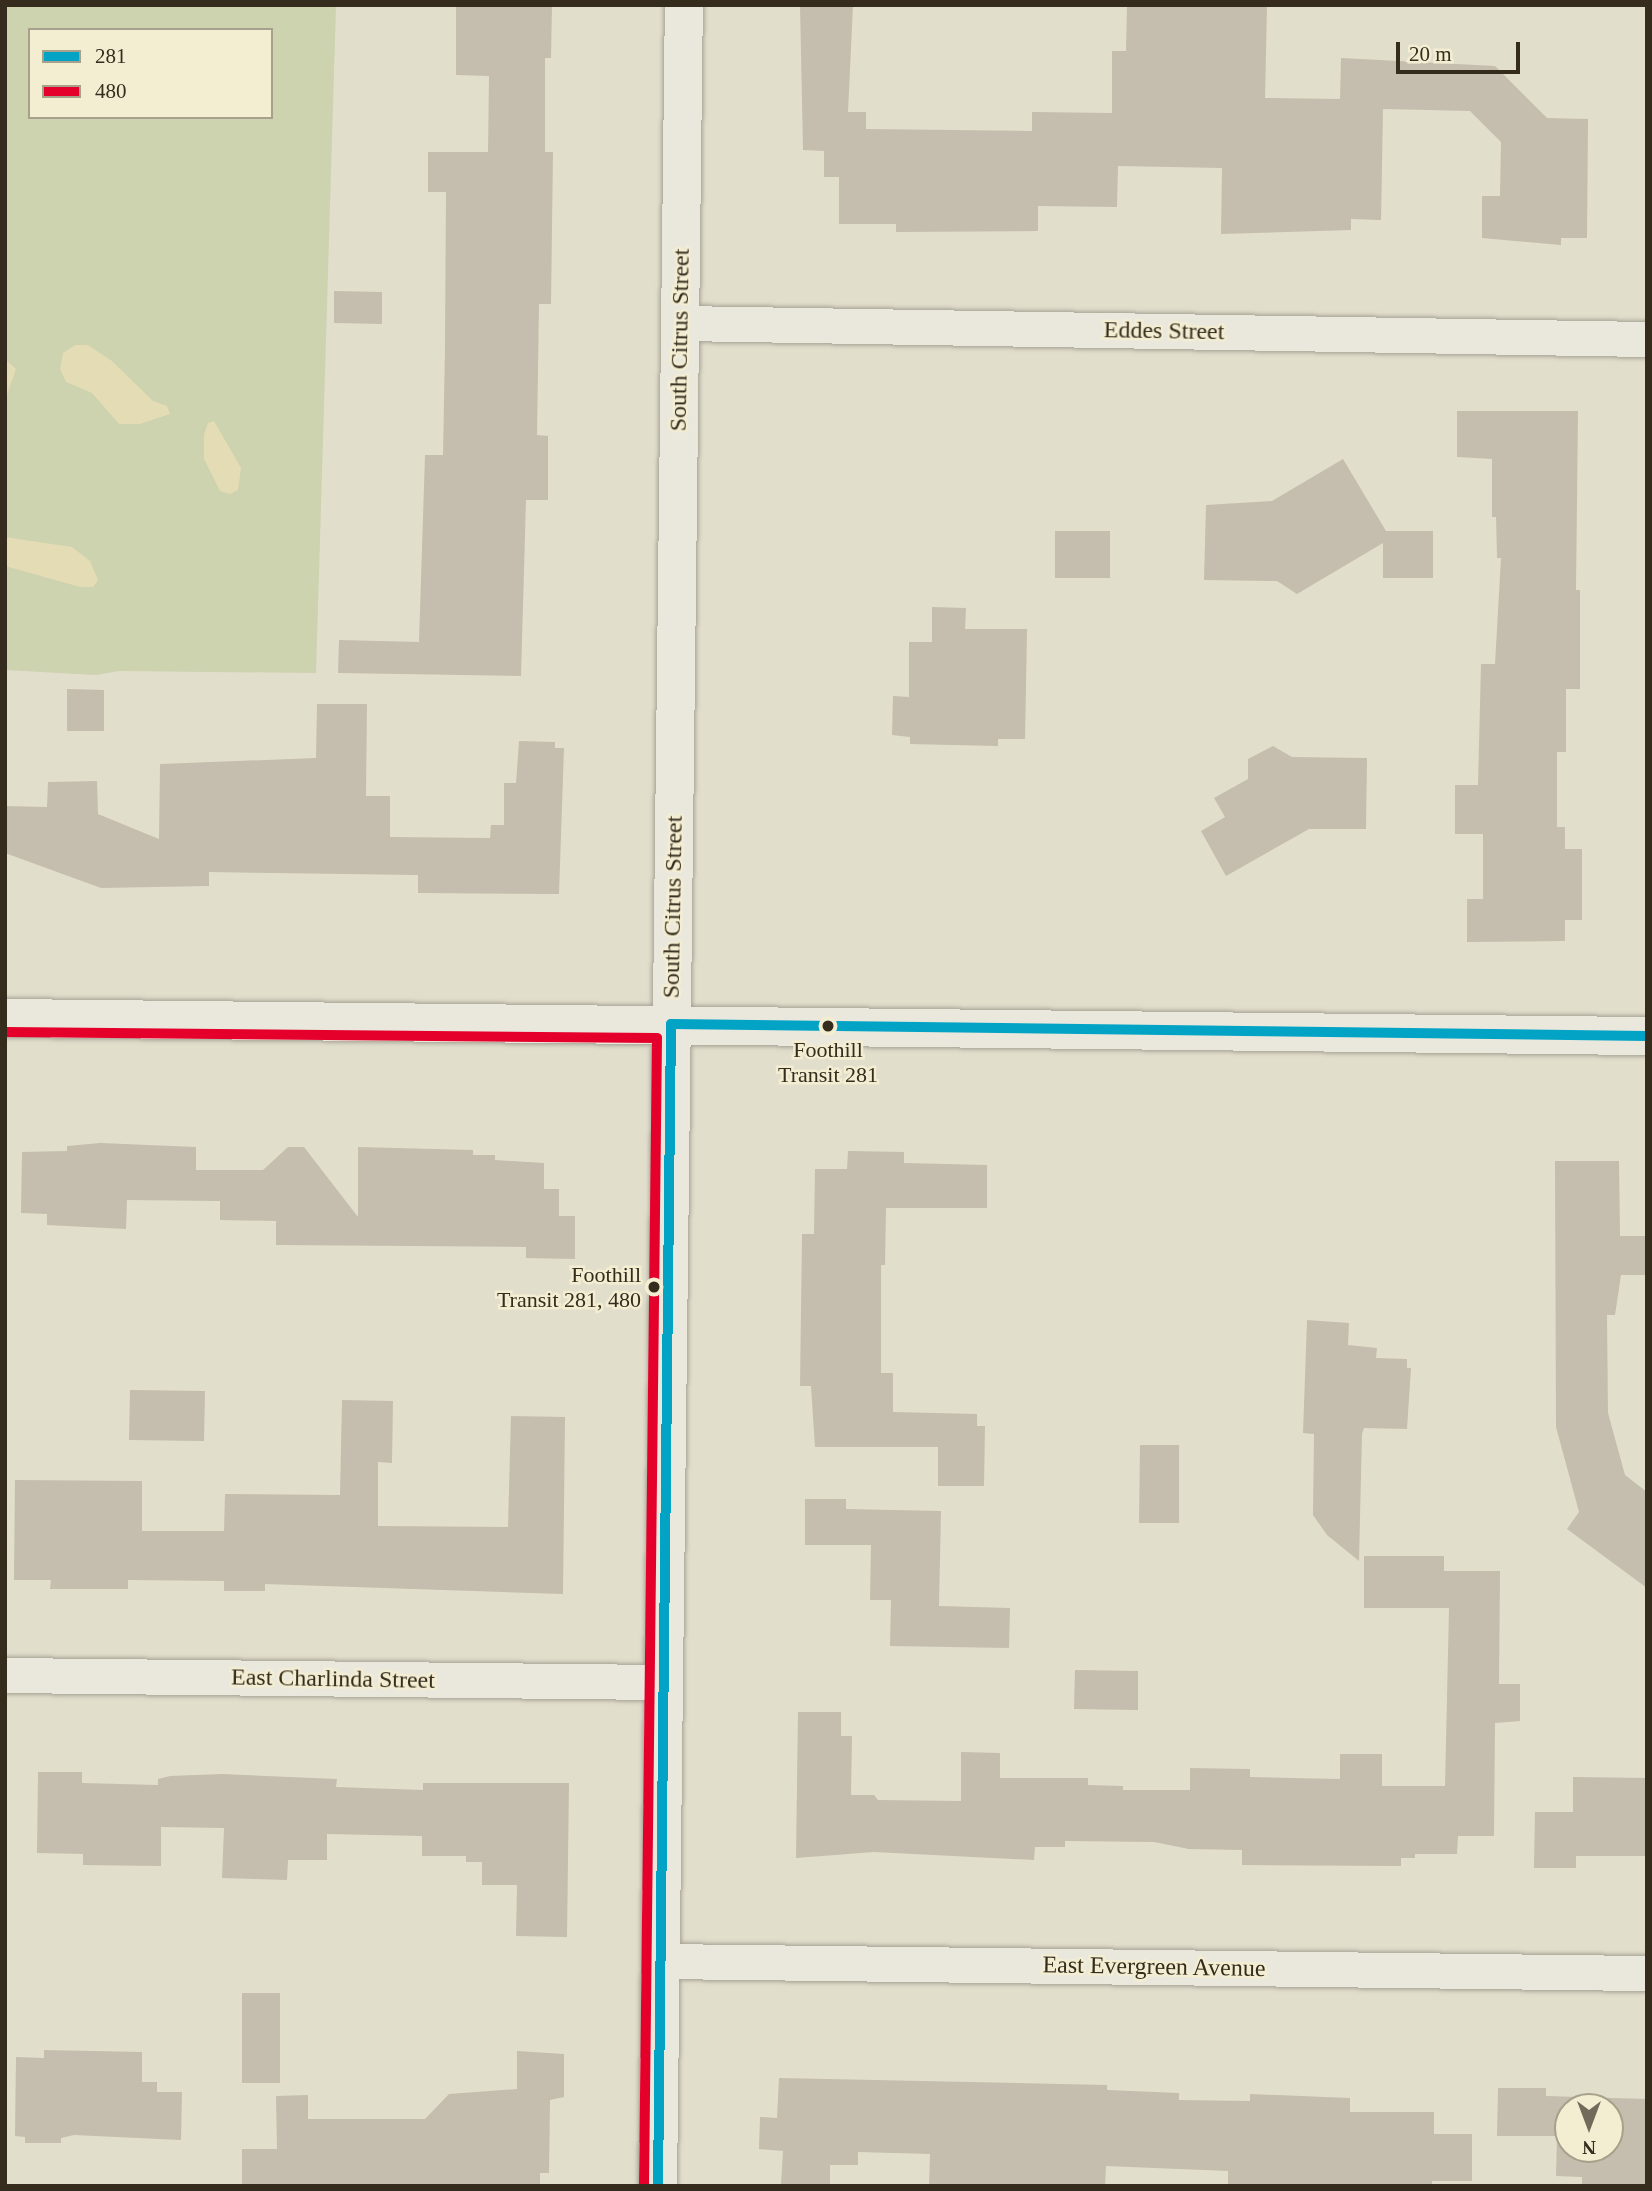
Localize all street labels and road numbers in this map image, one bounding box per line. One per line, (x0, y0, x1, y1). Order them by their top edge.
street label: South Citrus Street (664, 248, 696, 432)
street label: Eddes Street (1103, 316, 1225, 346)
street label: South Citrus Street (657, 815, 689, 999)
street label: East Charlinda Street (231, 1663, 435, 1695)
street label: East Evergreen Avenue (1042, 1951, 1266, 1983)

